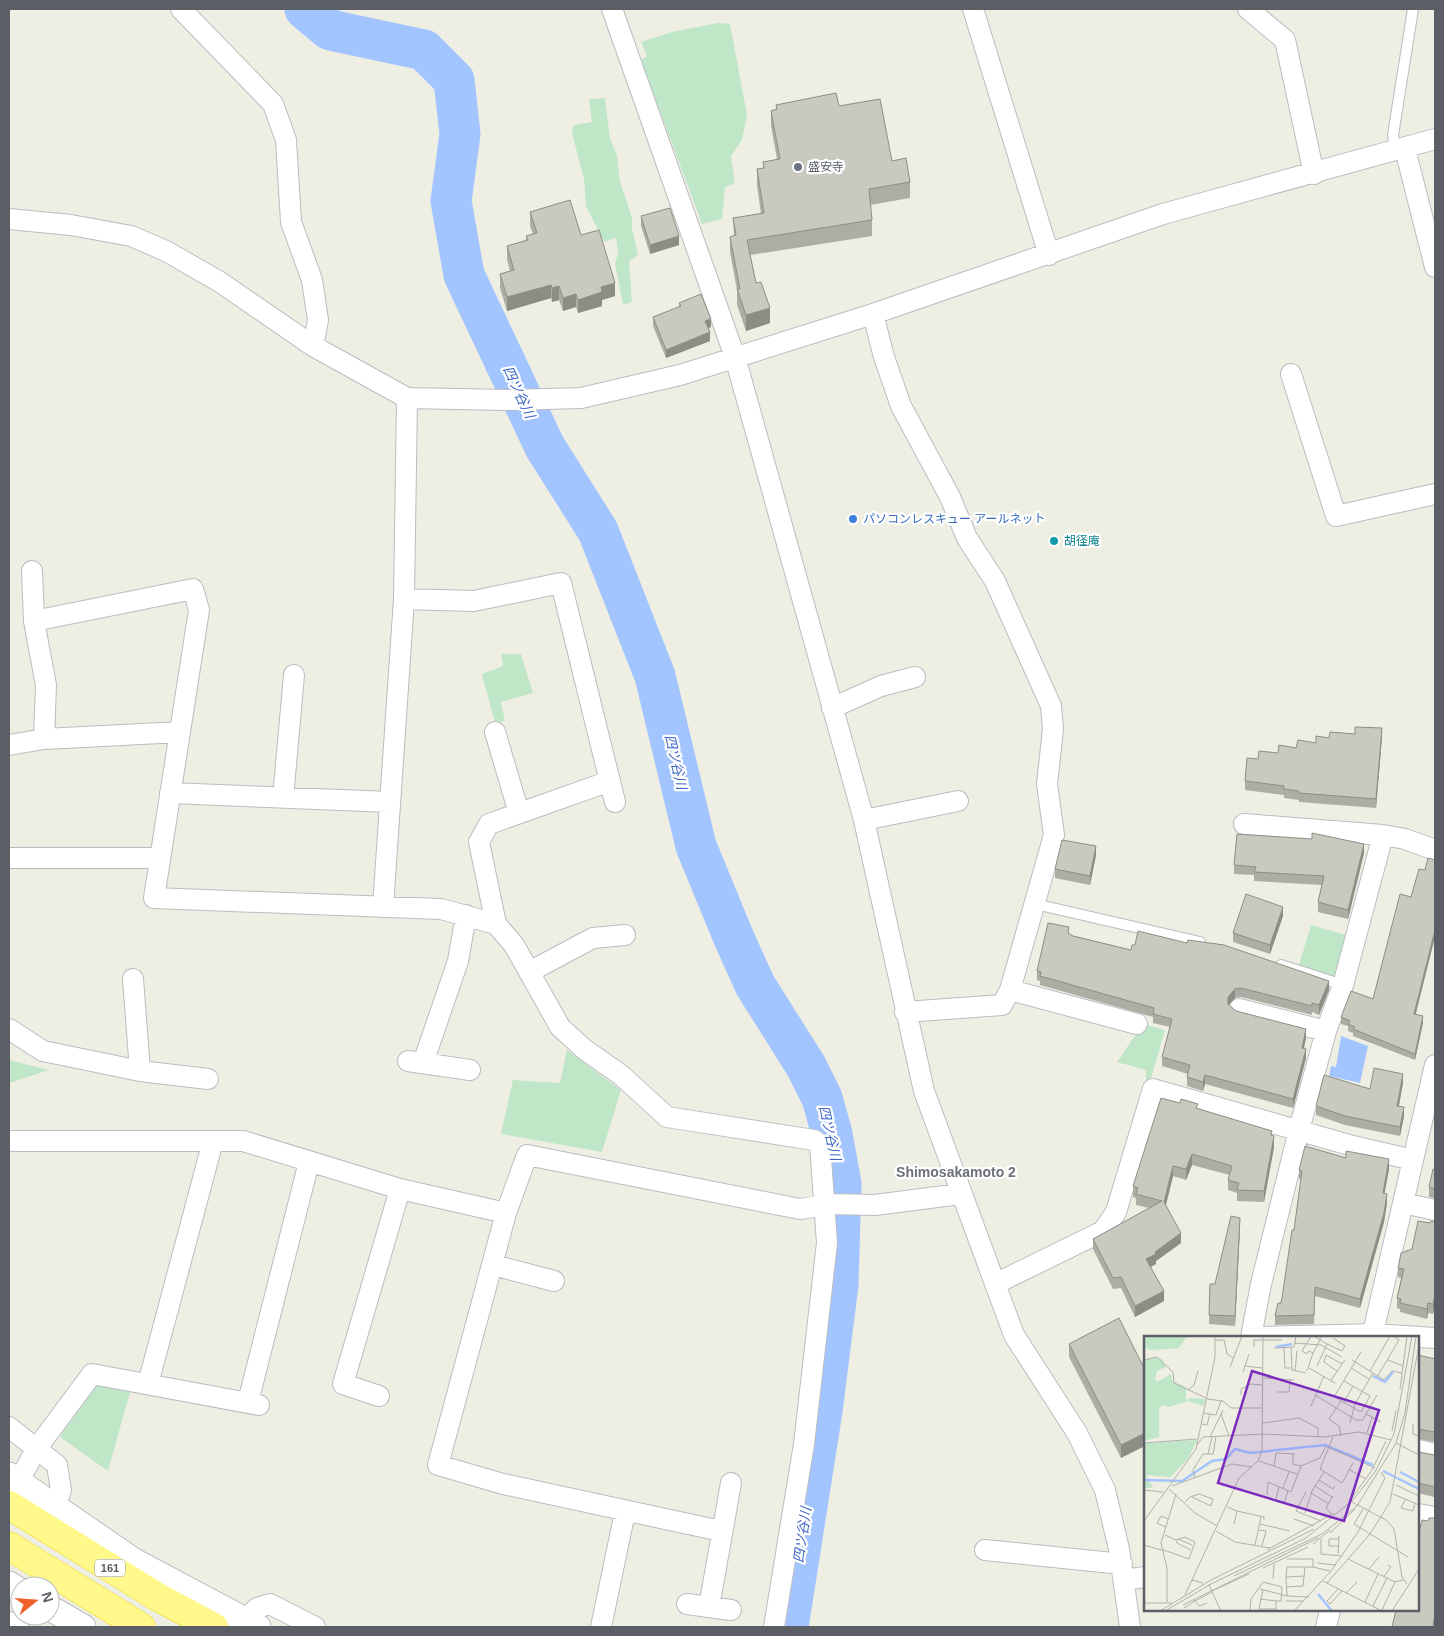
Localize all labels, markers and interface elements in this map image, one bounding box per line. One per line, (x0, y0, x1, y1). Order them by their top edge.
place label: 盛安寺 (808, 160, 844, 174)
marker: 盛安寺 (792, 161, 804, 173)
water label: 四ツ谷川 (500, 363, 539, 423)
place label: パソコンレスキュー アールネット (863, 512, 1046, 526)
marker: パソコンレスキュー アールネット (847, 513, 859, 525)
place label: 胡径庵 (1064, 534, 1100, 548)
marker: 胡径庵 (1048, 535, 1060, 547)
water label: 四ツ谷川 (662, 733, 691, 793)
water label: 四ツ谷川 (816, 1104, 845, 1164)
district label: Shimosakamoto 2 (896, 1164, 1016, 1180)
inset map (1144, 1336, 1419, 1611)
water label: 四ツ谷川 (790, 1504, 814, 1564)
road number: 161 (95, 1560, 125, 1576)
north arrow (10, 1576, 60, 1626)
text: N (38, 1590, 57, 1604)

